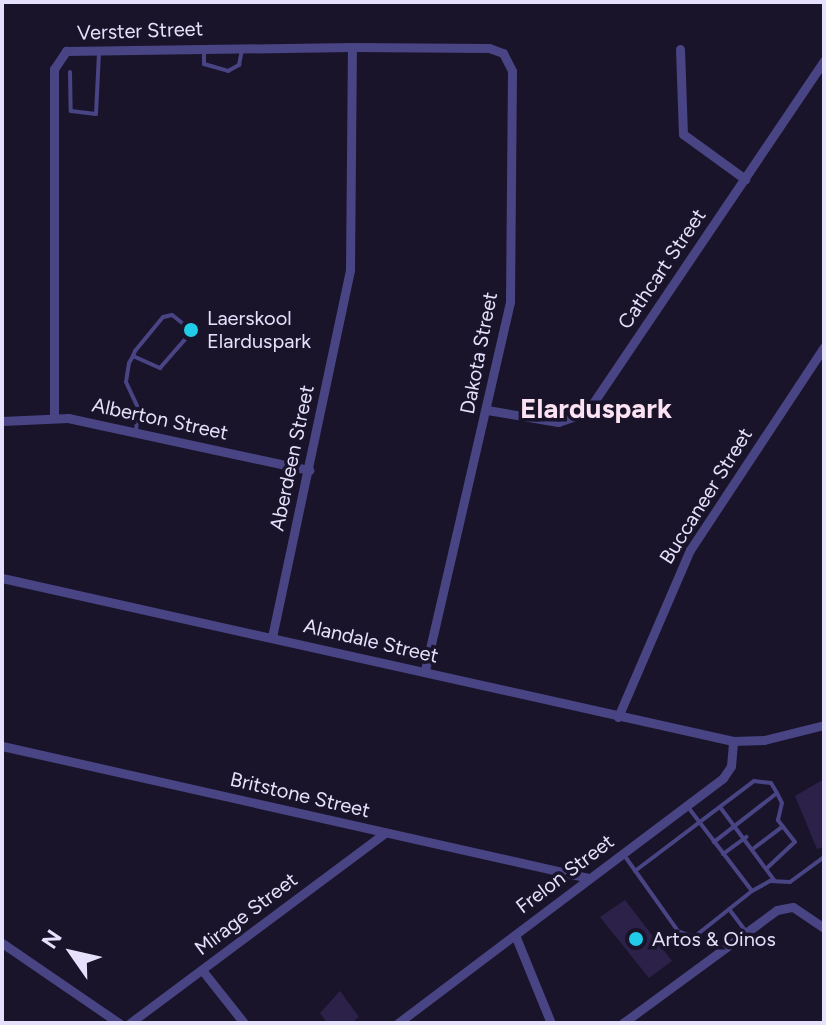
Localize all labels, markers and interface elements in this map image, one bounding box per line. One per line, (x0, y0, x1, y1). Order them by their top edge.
street label: Verster Street (77, 17, 203, 45)
street label: Cathcart Street (613, 204, 711, 334)
street label: Dakota Street (455, 290, 503, 416)
place label: Laerskool Elarduspark (207, 306, 311, 353)
marker: Laerskool Elarduspark (182, 321, 200, 339)
street label: Aberdeen Street (265, 383, 319, 533)
district label: Elarduspark (520, 391, 672, 425)
street label: Alberton Street (90, 393, 230, 445)
street label: Buccaneer Street (655, 424, 757, 568)
street label: Alandale Street (301, 614, 441, 668)
street label: Britstone Street (228, 767, 372, 823)
street label: Frelon Street (511, 829, 619, 919)
street label: Mirage Street (190, 868, 302, 960)
north arrow (32, 913, 112, 993)
text: N (36, 925, 68, 954)
place label: Artos & Oinos (652, 927, 776, 951)
marker: Artos & Oinos (627, 930, 645, 948)

